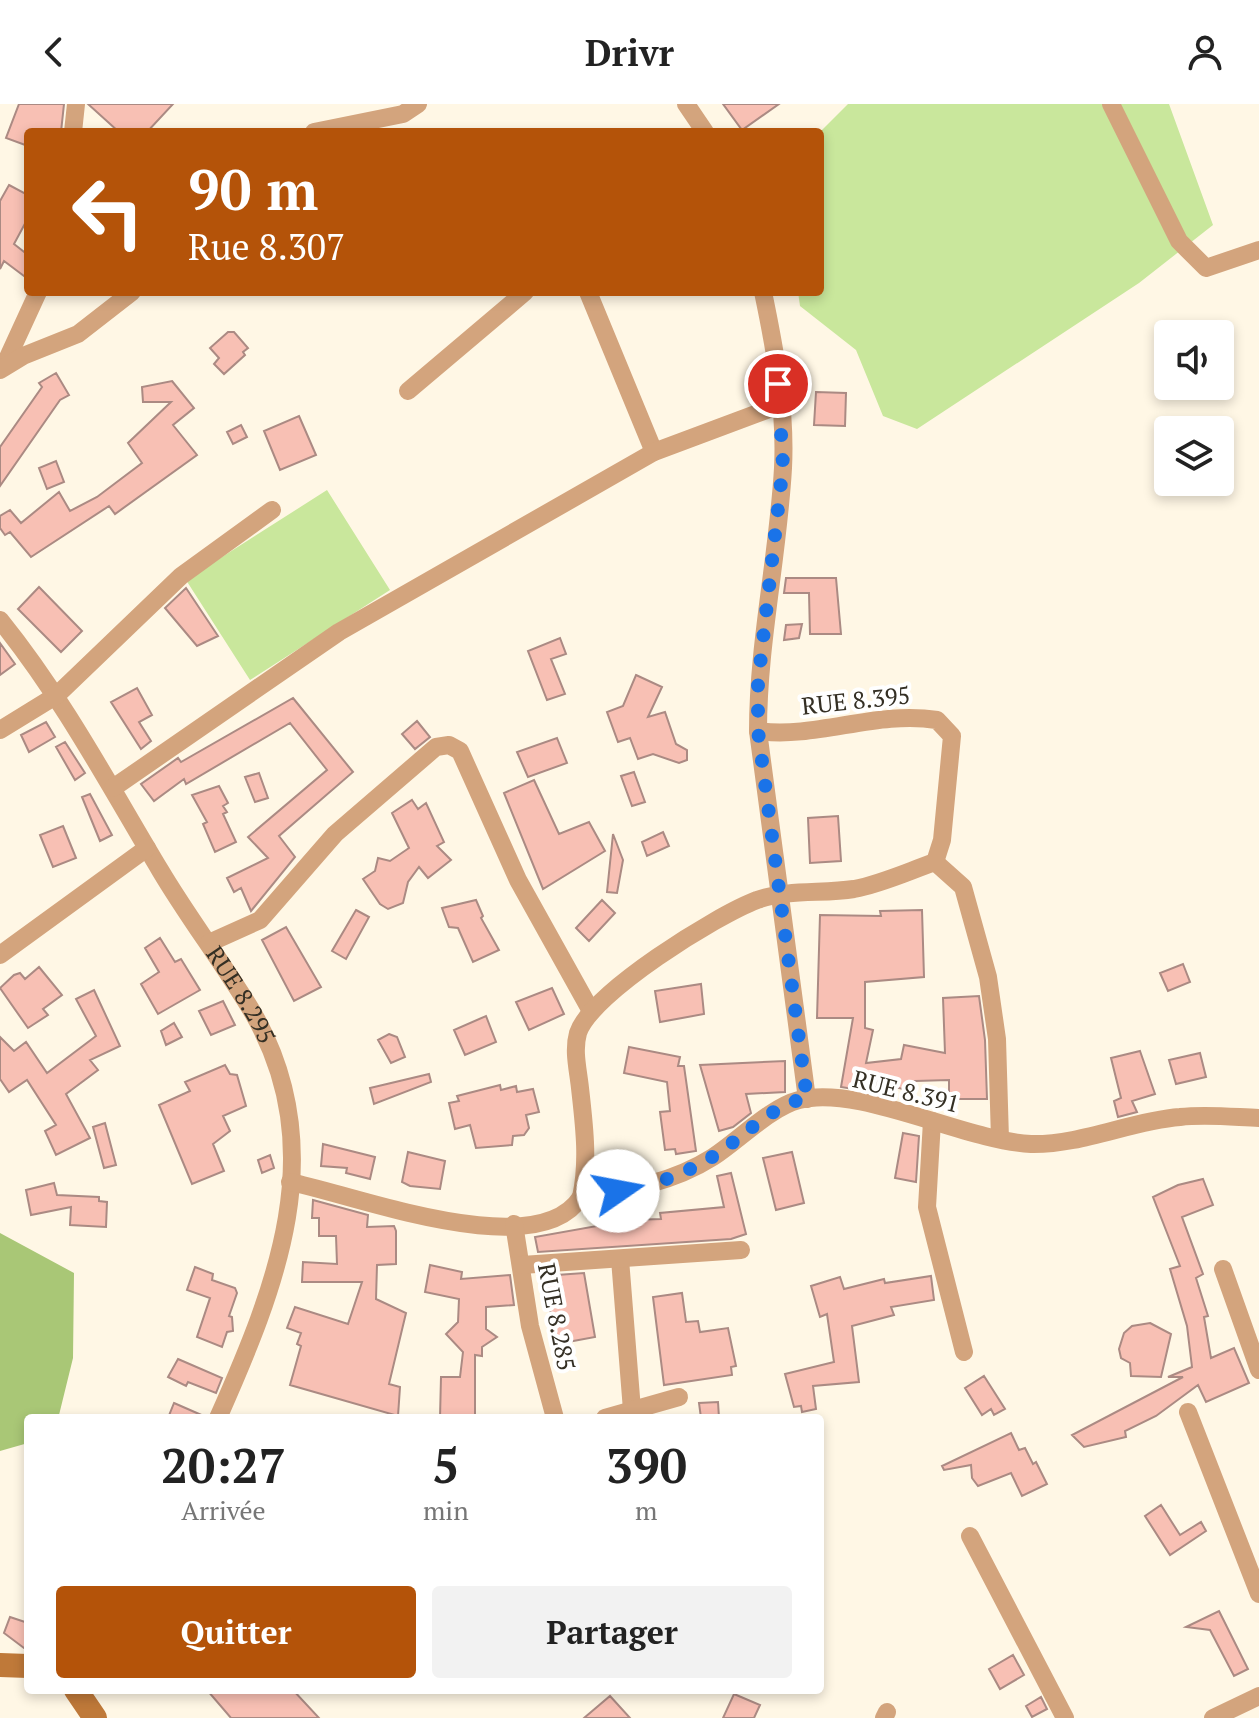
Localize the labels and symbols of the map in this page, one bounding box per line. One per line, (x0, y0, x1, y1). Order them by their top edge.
pin (744, 350, 812, 418)
street label: RUE 8.395 (800, 678, 912, 722)
street label: RUE 8.295 (199, 939, 283, 1049)
street label: RUE 8.391 (849, 1062, 963, 1120)
position arrow (576, 1149, 660, 1233)
street label: RUE 8.285 (531, 1260, 583, 1373)

